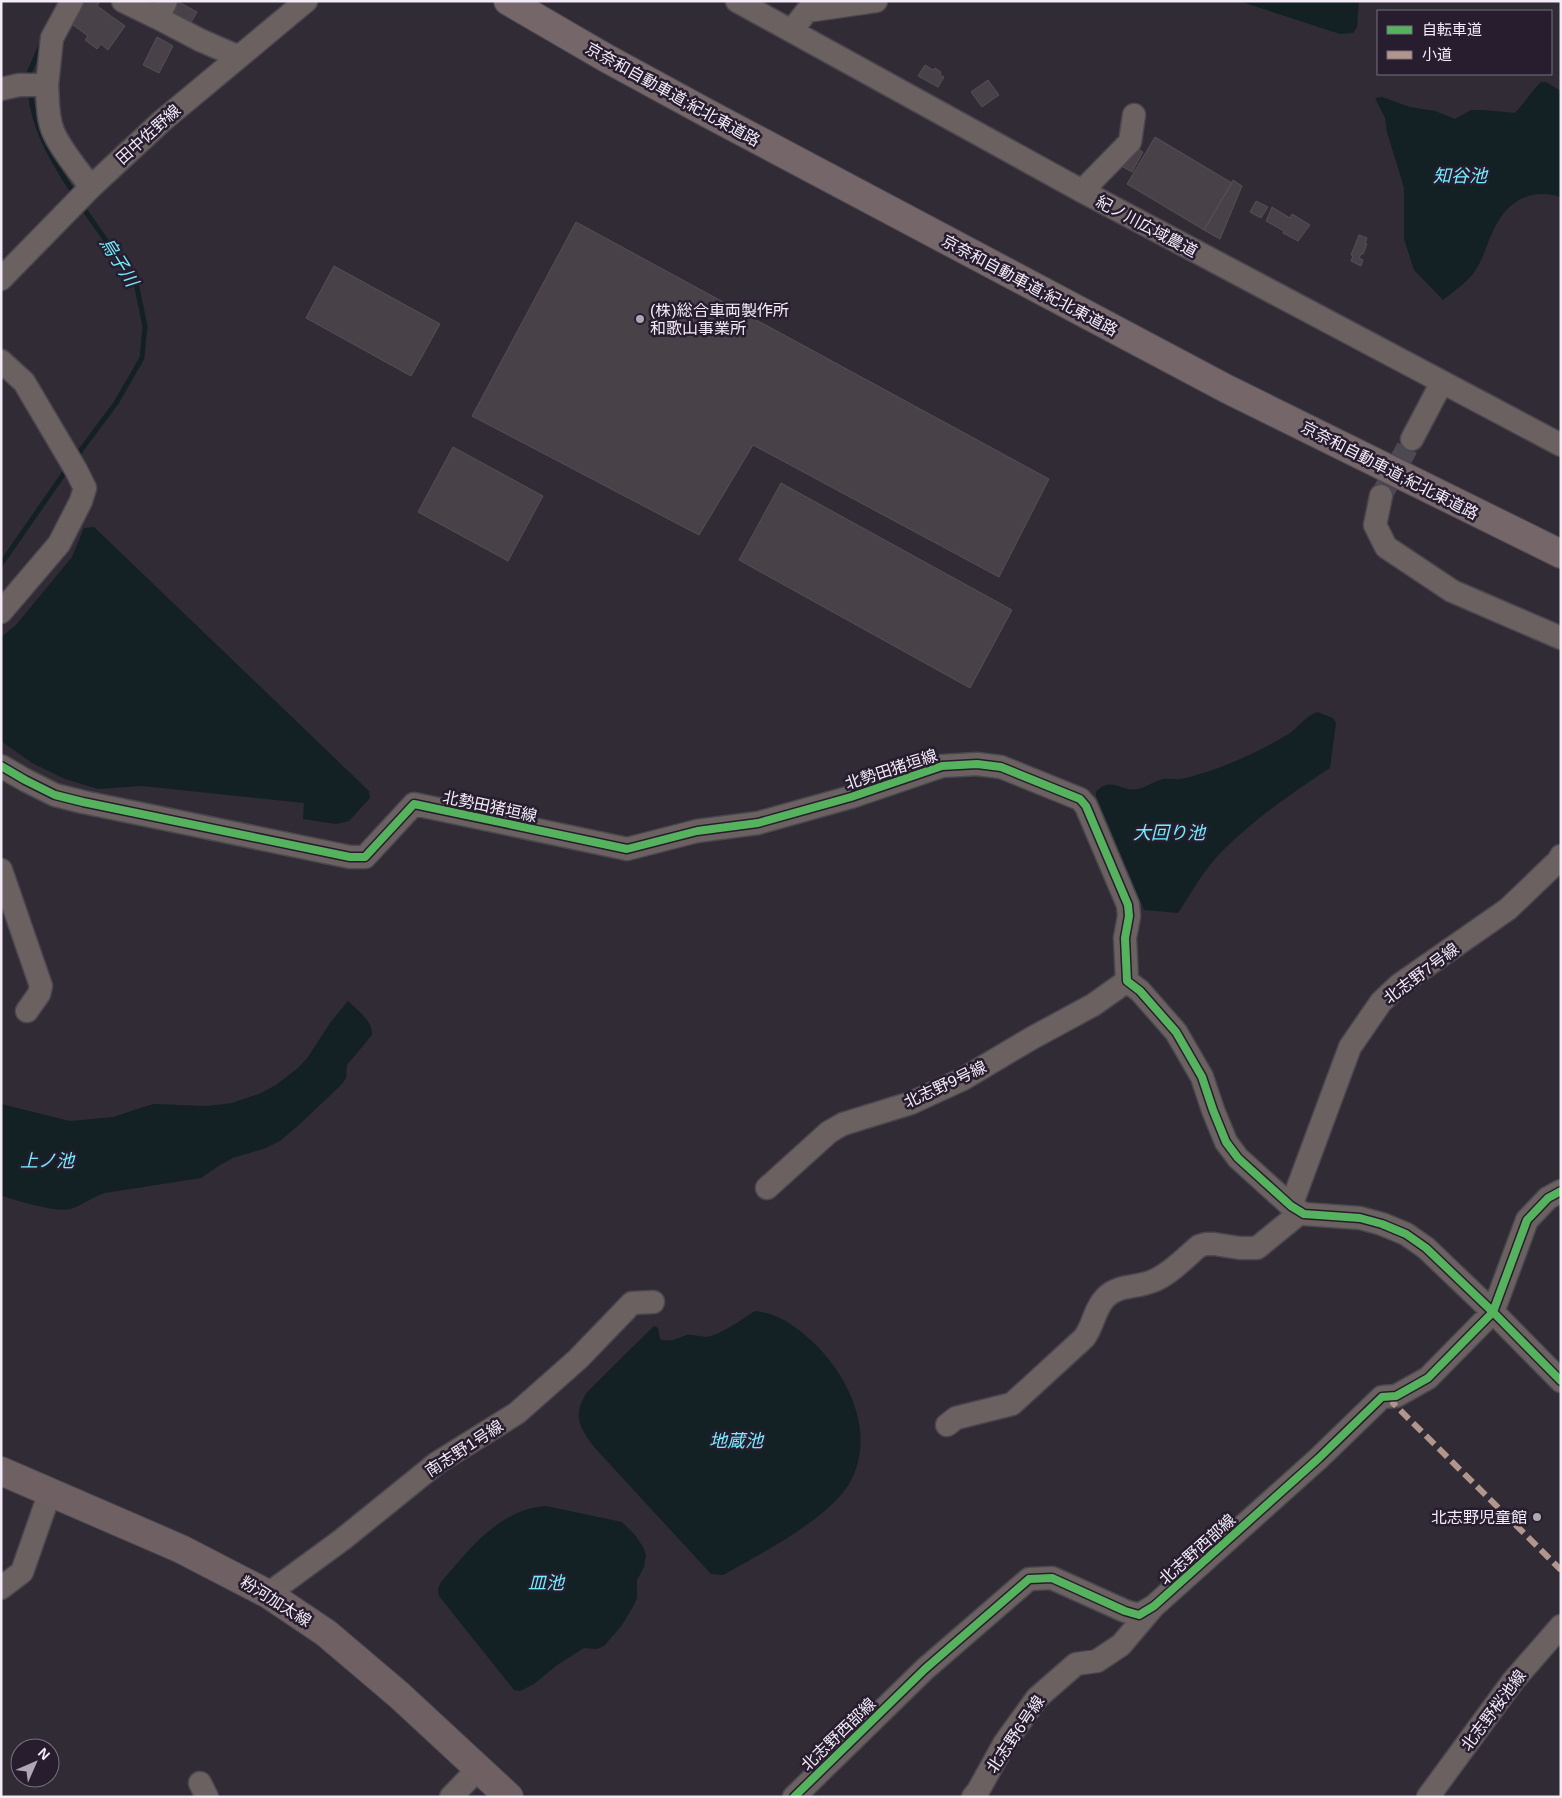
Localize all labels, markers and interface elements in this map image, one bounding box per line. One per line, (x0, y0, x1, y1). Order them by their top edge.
legend (1377, 10, 1552, 75)
text: 自転車道 (1422, 21, 1482, 38)
street label: 京奈和自動車道;紀北東道路 (583, 39, 763, 149)
text: 小道 (1422, 46, 1452, 63)
street label: 田中佐野線 (113, 101, 184, 167)
water label: 知谷池 (1433, 166, 1489, 186)
street label: 紀ノ川広域農道 (1093, 193, 1200, 260)
street label: 京奈和自動車道;紀北東道路 (939, 232, 1120, 339)
water label: 烏子川 (96, 234, 143, 292)
place label: (株)総合車両製作所 和歌山事業所 (650, 302, 789, 337)
marker: (株)総合車両製作所 和歌山事業所 (634, 313, 646, 325)
street label: 京奈和自動車道;紀北東道路 (1298, 418, 1481, 523)
street label: 北勢田猪垣線 (843, 747, 939, 792)
street label: 北勢田猪垣線 (441, 788, 539, 825)
water label: 大回り池 (1133, 823, 1207, 843)
street label: 北志野7号線 (1381, 940, 1462, 1007)
street label: 北志野9号線 (901, 1058, 989, 1111)
water label: 上ノ池 (20, 1151, 76, 1171)
street label: 南志野1号線 (422, 1417, 506, 1480)
water label: 地蔵池 (709, 1431, 765, 1451)
place label: 北志野児童館 (1431, 1509, 1527, 1526)
street label: 北志野西部線 (1156, 1511, 1239, 1588)
marker: 北志野児童館 (1531, 1511, 1543, 1523)
street label: 粉河加太線 (237, 1573, 314, 1630)
water label: 皿池 (528, 1573, 566, 1593)
street label: 北志野桜池線 (1458, 1667, 1529, 1754)
street label: 北志野6号線 (984, 1693, 1047, 1776)
street label: 北志野西部線 (798, 1695, 879, 1774)
north arrow (10, 1738, 60, 1788)
text: N (35, 1745, 53, 1763)

